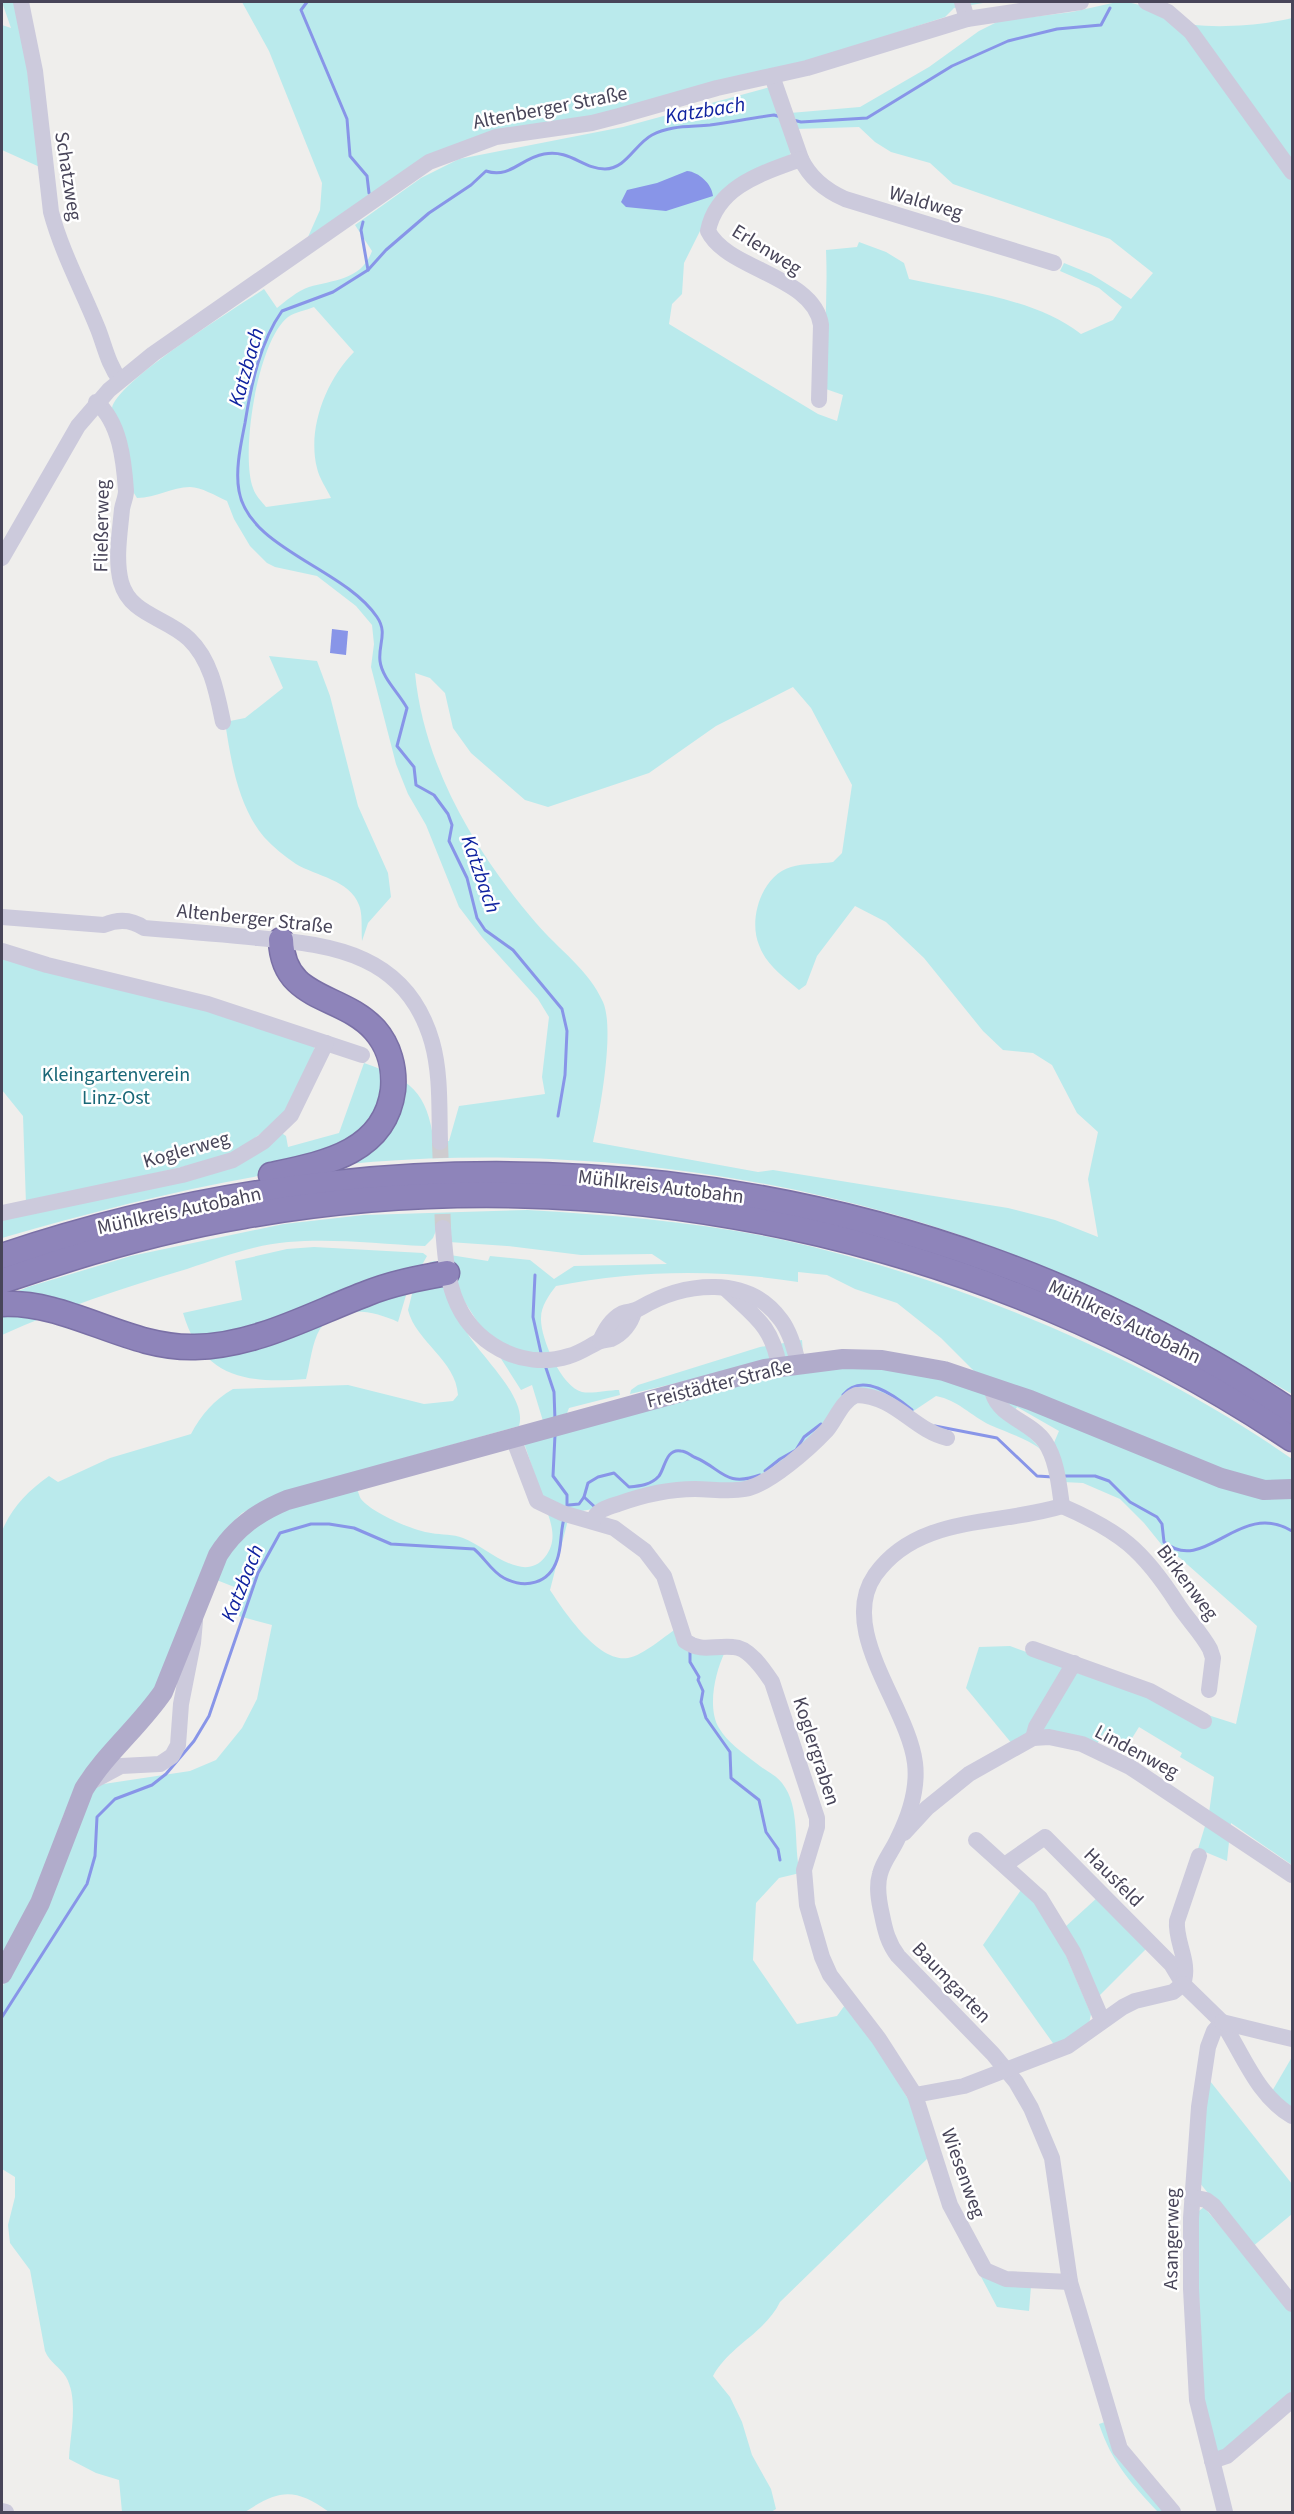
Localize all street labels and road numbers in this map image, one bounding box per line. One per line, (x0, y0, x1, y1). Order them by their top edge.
street label: Altenberger Straße (471, 79, 630, 137)
street label: Schatzweg (47, 130, 89, 223)
street label: Waldweg (885, 179, 966, 227)
street label: Erlenweg (726, 217, 807, 282)
street label: Fließerweg (87, 479, 117, 573)
street label: Altenberger Straße (176, 897, 334, 941)
street label: Koglerweg (140, 1124, 233, 1176)
street label: Mühlkreis Autobahn (576, 1163, 745, 1211)
street label: Mühlkreis Autobahn (95, 1180, 264, 1242)
street label: Mühlkreis Autobahn (1043, 1273, 1206, 1371)
street label: Freistädter Straße (644, 1352, 795, 1416)
street label: Birkenweg (1150, 1539, 1225, 1626)
street label: Koglergraben (785, 1693, 847, 1809)
street label: Lindenweg (1089, 1718, 1184, 1786)
street label: Hausfeld (1077, 1842, 1149, 1914)
street label: Baumgarten (905, 1936, 997, 2030)
street label: Wiesenweg (934, 2124, 992, 2222)
street label: Asangerweg (1157, 2188, 1187, 2290)

